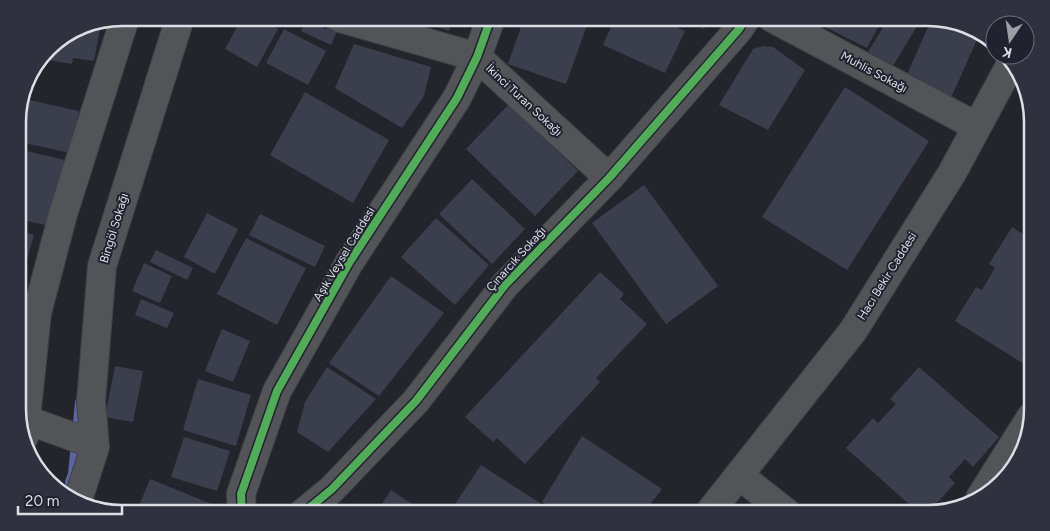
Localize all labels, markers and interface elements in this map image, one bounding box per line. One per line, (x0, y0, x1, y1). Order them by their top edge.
north arrow (985, 15, 1035, 65)
text: K (1000, 43, 1014, 62)
street label: Muhlis Sokağı (838, 49, 910, 95)
street label: İkinci Turan Sokağı (483, 61, 565, 139)
street label: Bingöl Sokağı (97, 191, 131, 265)
street label: Aşık Veysel Caddesi (310, 204, 378, 304)
street label: Çınarcık Sokağı (483, 224, 549, 294)
street label: Hacı Bekir Caddesi (854, 230, 920, 322)
scale bar (18, 484, 121, 516)
text: 20 m (25, 492, 59, 510)

